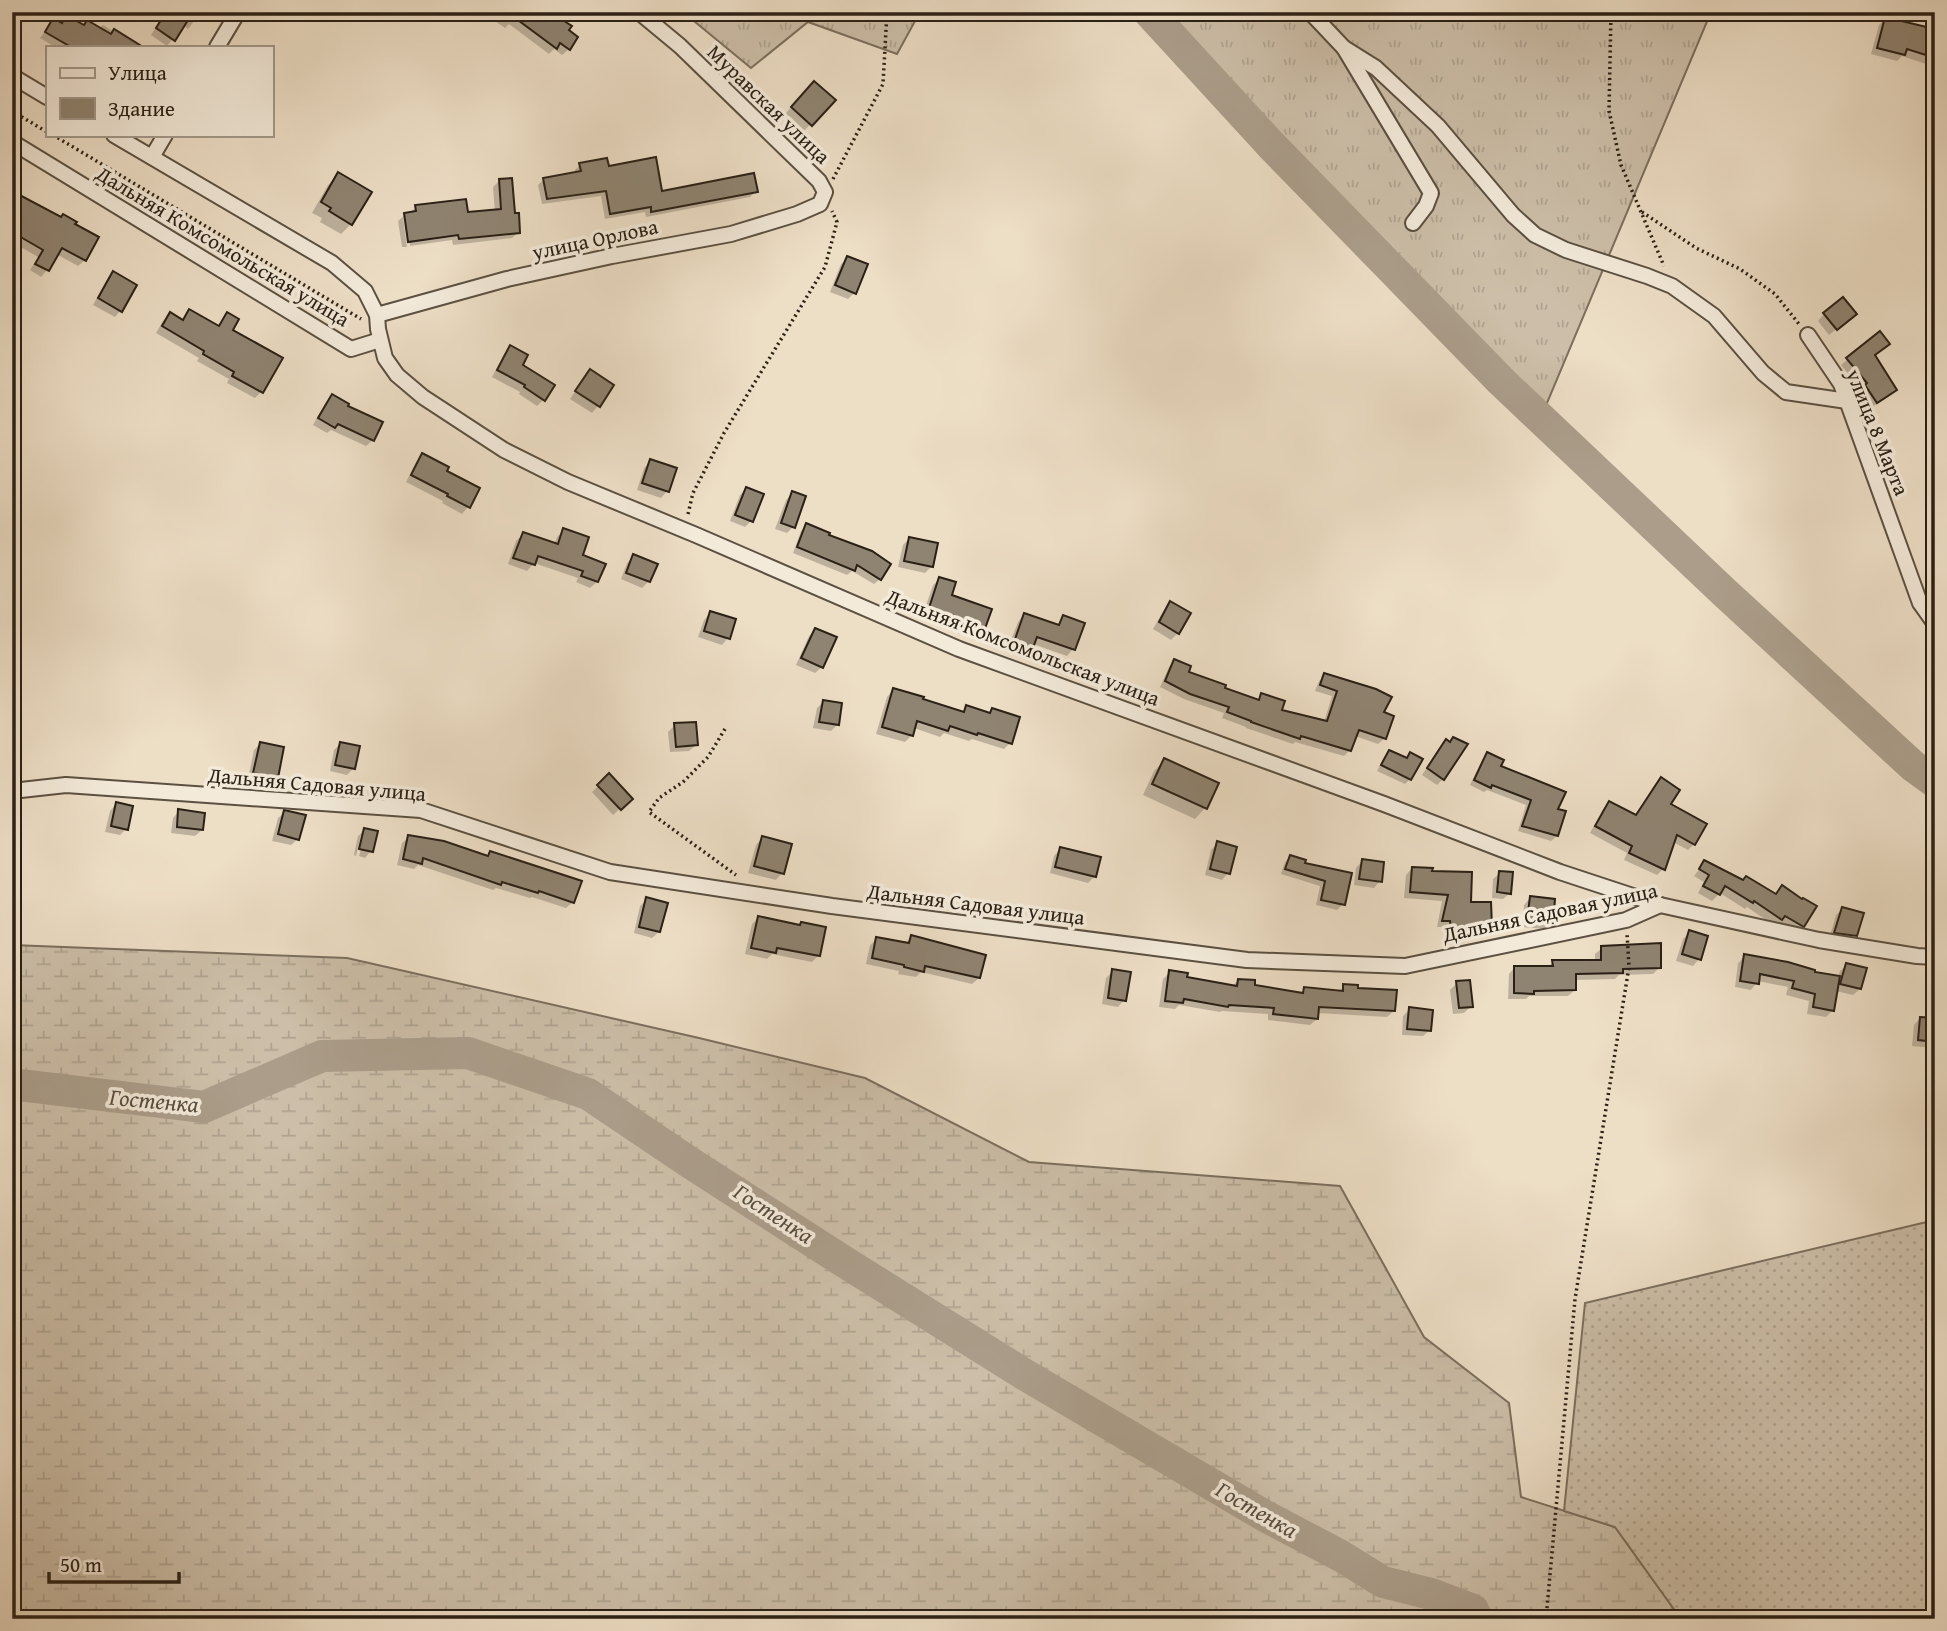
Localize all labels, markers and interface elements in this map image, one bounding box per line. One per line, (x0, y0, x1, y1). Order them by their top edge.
street label: Муравская улица (700, 37, 838, 171)
legend (46, 46, 273, 136)
text: Улица (108, 57, 167, 88)
text: Здание (108, 93, 175, 124)
street label: Дальняя Комсомольская улица (89, 157, 356, 334)
street label: улица Орлова (528, 211, 661, 268)
street label: улица 8 Марта (1838, 363, 1917, 500)
street label: Дальняя Комсомольская улица (881, 580, 1164, 714)
street label: Дальняя Садовая улица (206, 759, 427, 809)
street label: Дальняя Садовая улица (1439, 874, 1660, 950)
street label: Дальняя Садовая улица (865, 875, 1086, 933)
water label: Гостенка (107, 1080, 200, 1120)
water label: Гостенка (727, 1174, 821, 1251)
water label: Гостенка (1209, 1472, 1304, 1546)
scale bar (49, 1540, 178, 1584)
text: 50 m (60, 1549, 102, 1580)

